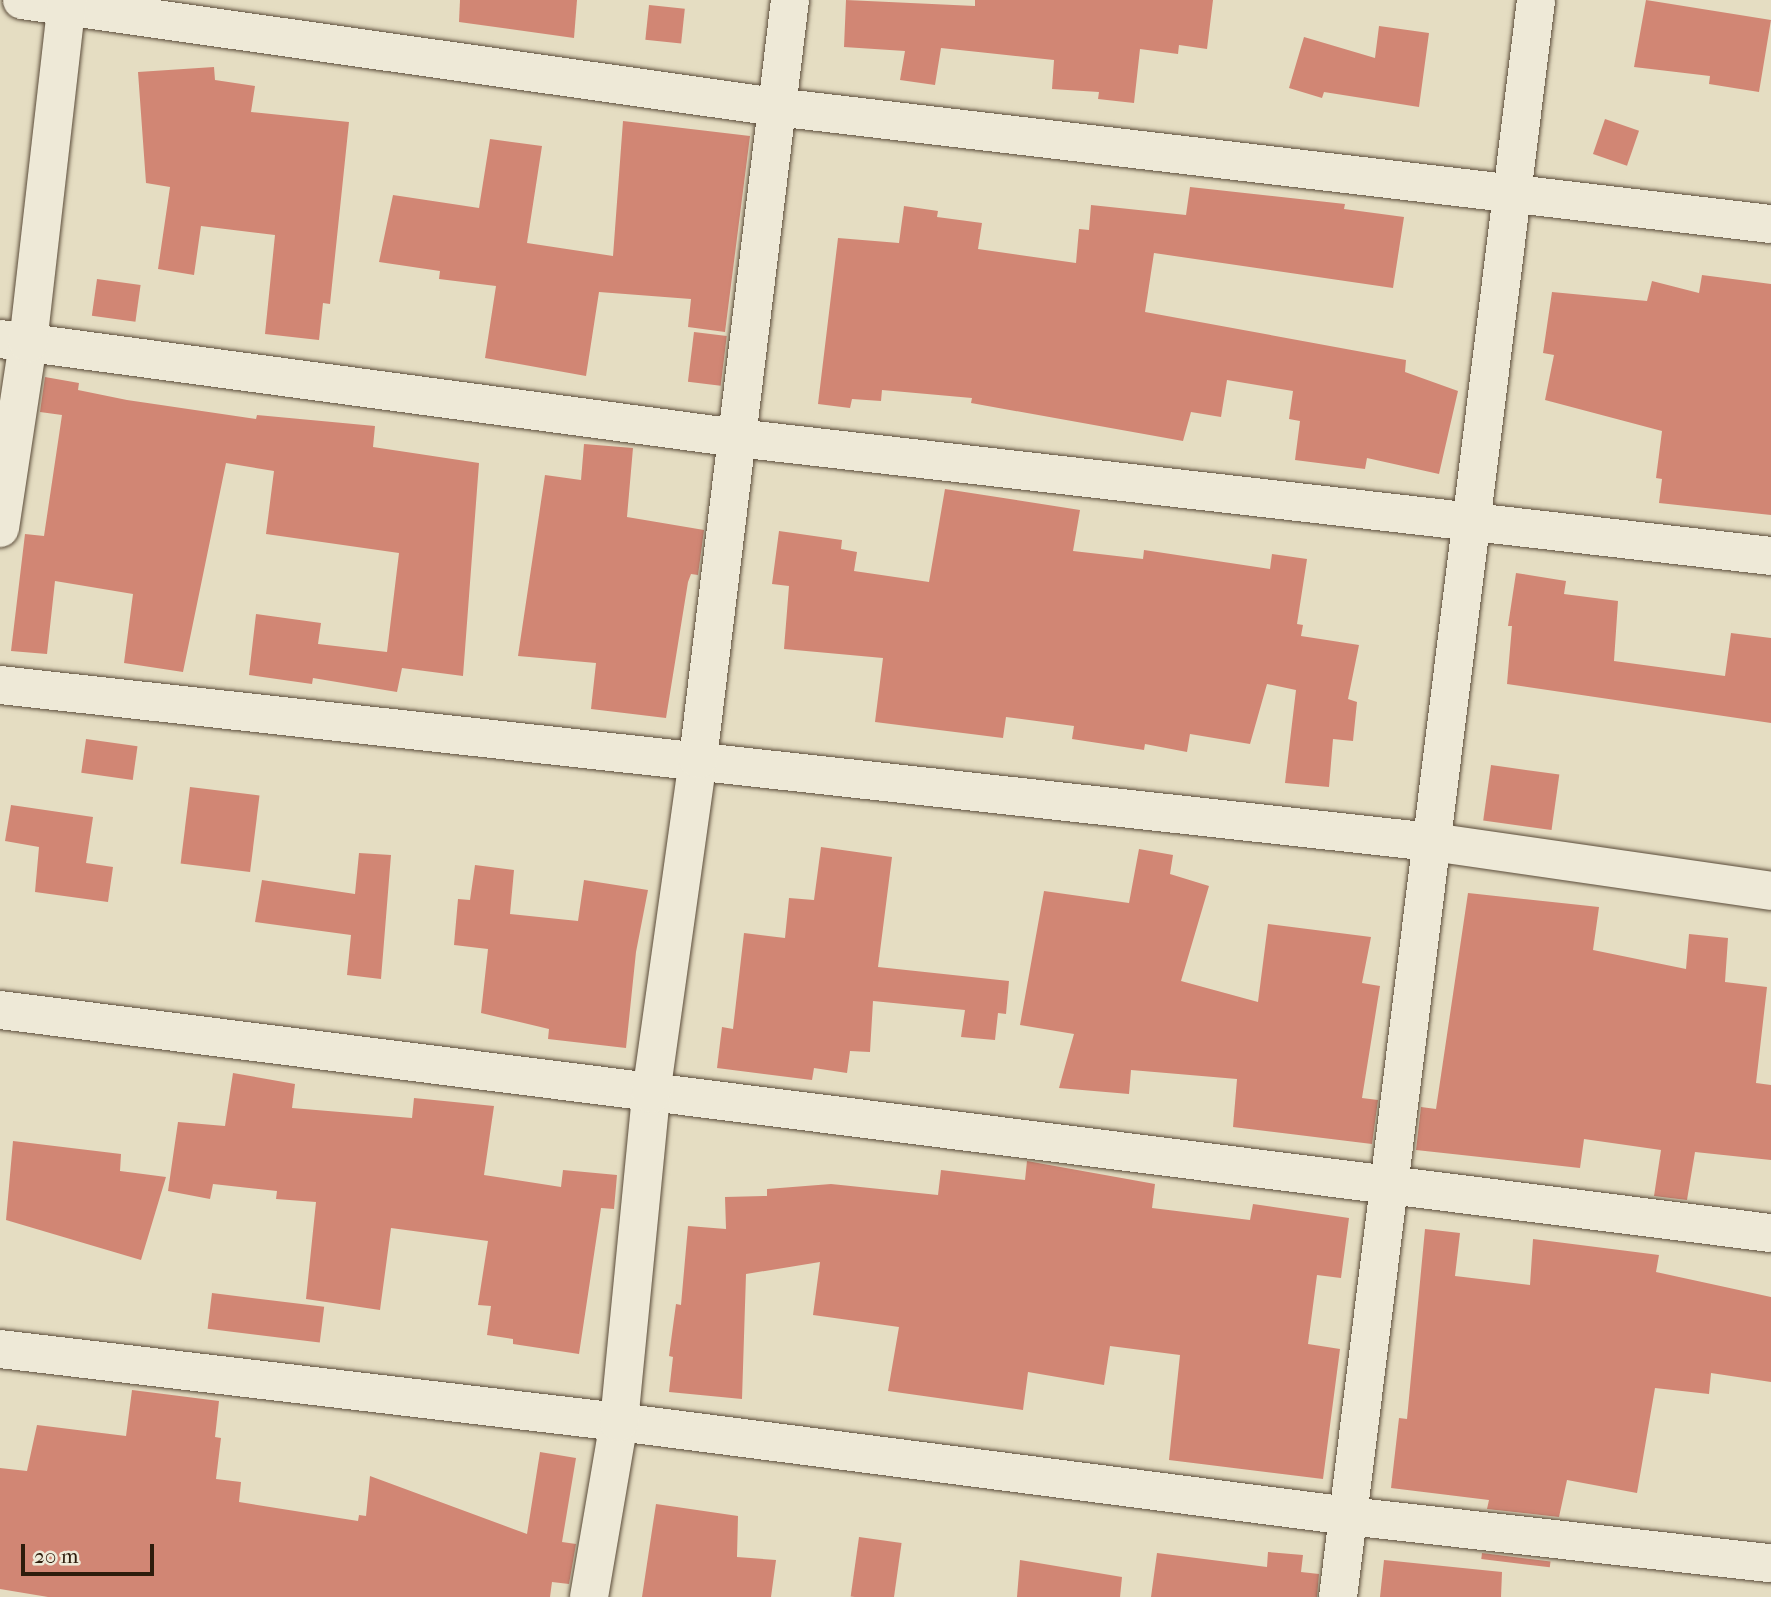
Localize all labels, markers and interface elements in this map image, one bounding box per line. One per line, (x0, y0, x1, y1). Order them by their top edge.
scale bar (24, 1530, 158, 1574)
text: 20 m (34, 1544, 78, 1568)

